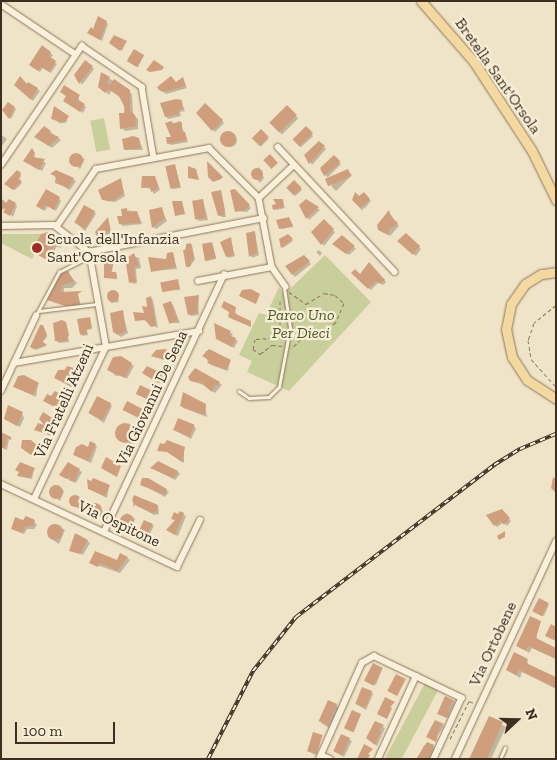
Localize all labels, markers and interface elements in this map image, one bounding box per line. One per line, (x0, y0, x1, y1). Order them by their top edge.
street label: Bretella Sant'Orsola (451, 14, 545, 138)
place label: Scuola dell'Infanzia Sant'Orsola (47, 229, 179, 267)
marker: Scuola dell'Infanzia Sant'Orsola (31, 242, 43, 254)
park label: Parco Uno Per Dieci (267, 305, 335, 343)
street label: Via Giovanni De Sena (112, 327, 192, 469)
street label: Via Fratelli Atzeni (30, 340, 98, 462)
street label: Via Ospitone (75, 497, 163, 551)
street label: Via Ortobene (465, 599, 521, 689)
north arrow (492, 695, 542, 745)
text: N (522, 706, 541, 722)
scale bar (18, 712, 118, 744)
text: 100 m (23, 722, 62, 740)

